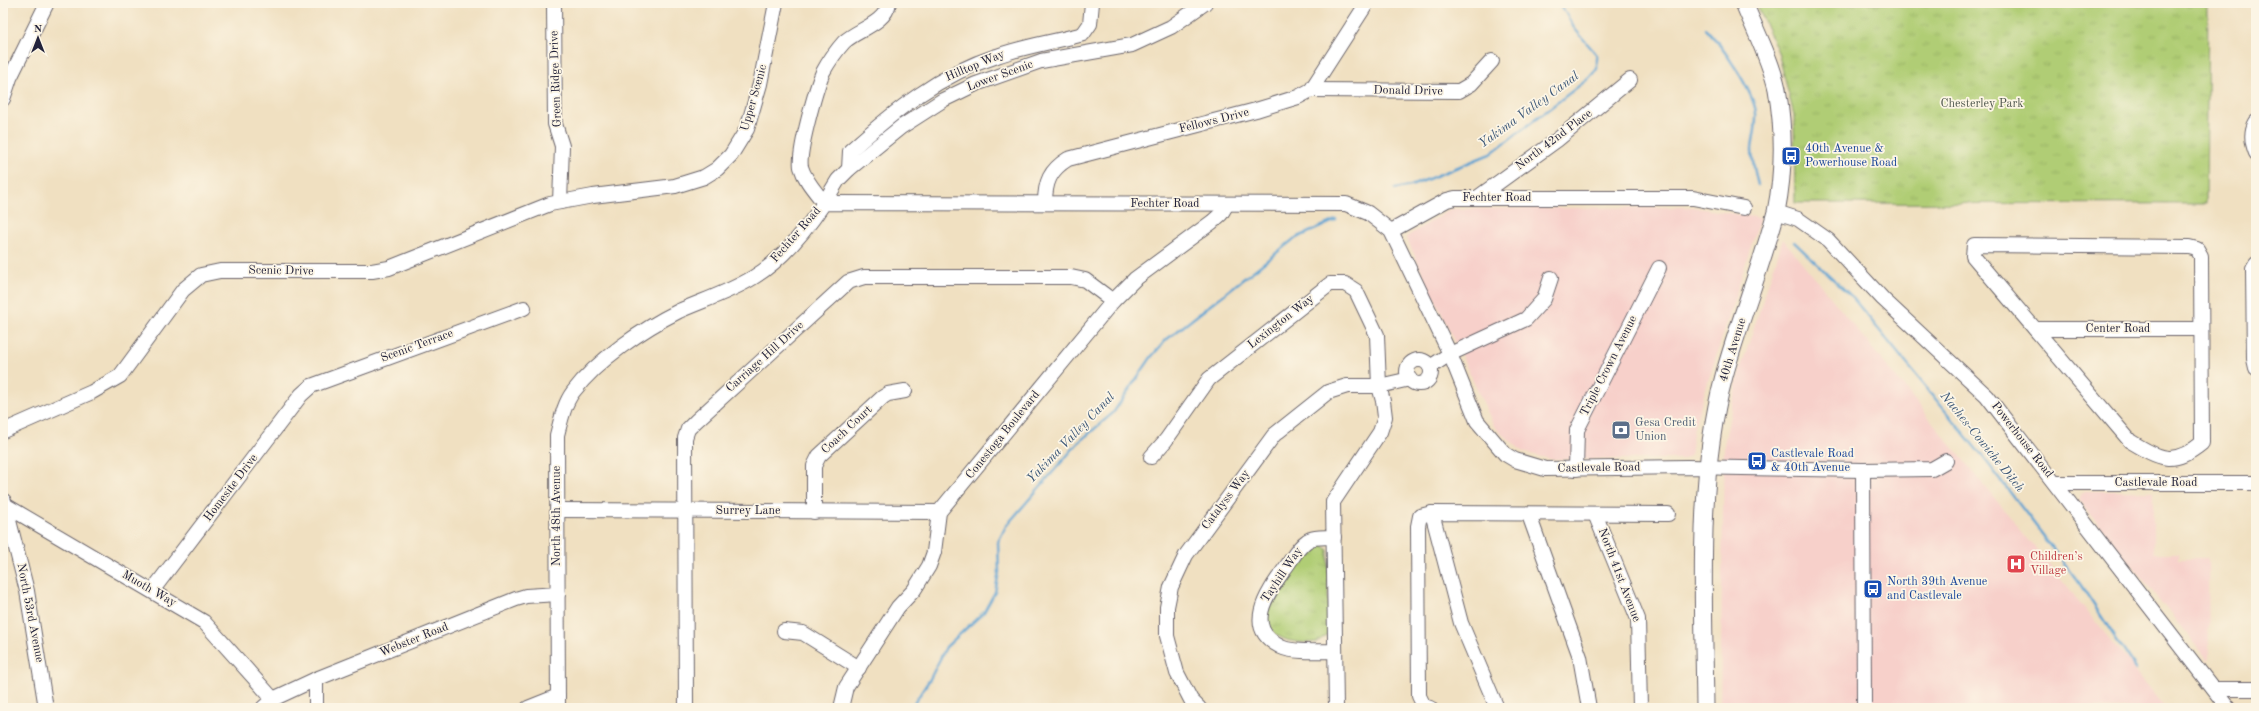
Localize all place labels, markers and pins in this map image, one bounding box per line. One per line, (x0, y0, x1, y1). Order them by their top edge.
place label: 40th Avenue & Powerhouse Road (1805, 143, 1897, 169)
bus stop icon: 40th Avenue & Powerhouse Road (1780, 145, 1802, 167)
place label: Gesa Credit Union (1635, 417, 1696, 443)
bank icon: Gesa Credit Union (1610, 419, 1632, 441)
place label: Castlevale Road & 40th Avenue (1771, 448, 1854, 474)
bus stop icon: Castlevale Road & 40th Avenue (1746, 450, 1768, 472)
place label: Children’s Village (2030, 551, 2083, 577)
hospital icon: Children’s Village (2005, 553, 2027, 575)
place label: North 39th Avenue and Castlevale (1887, 576, 1988, 602)
bus stop icon: North 39th Avenue and Castlevale (1862, 578, 1884, 600)

